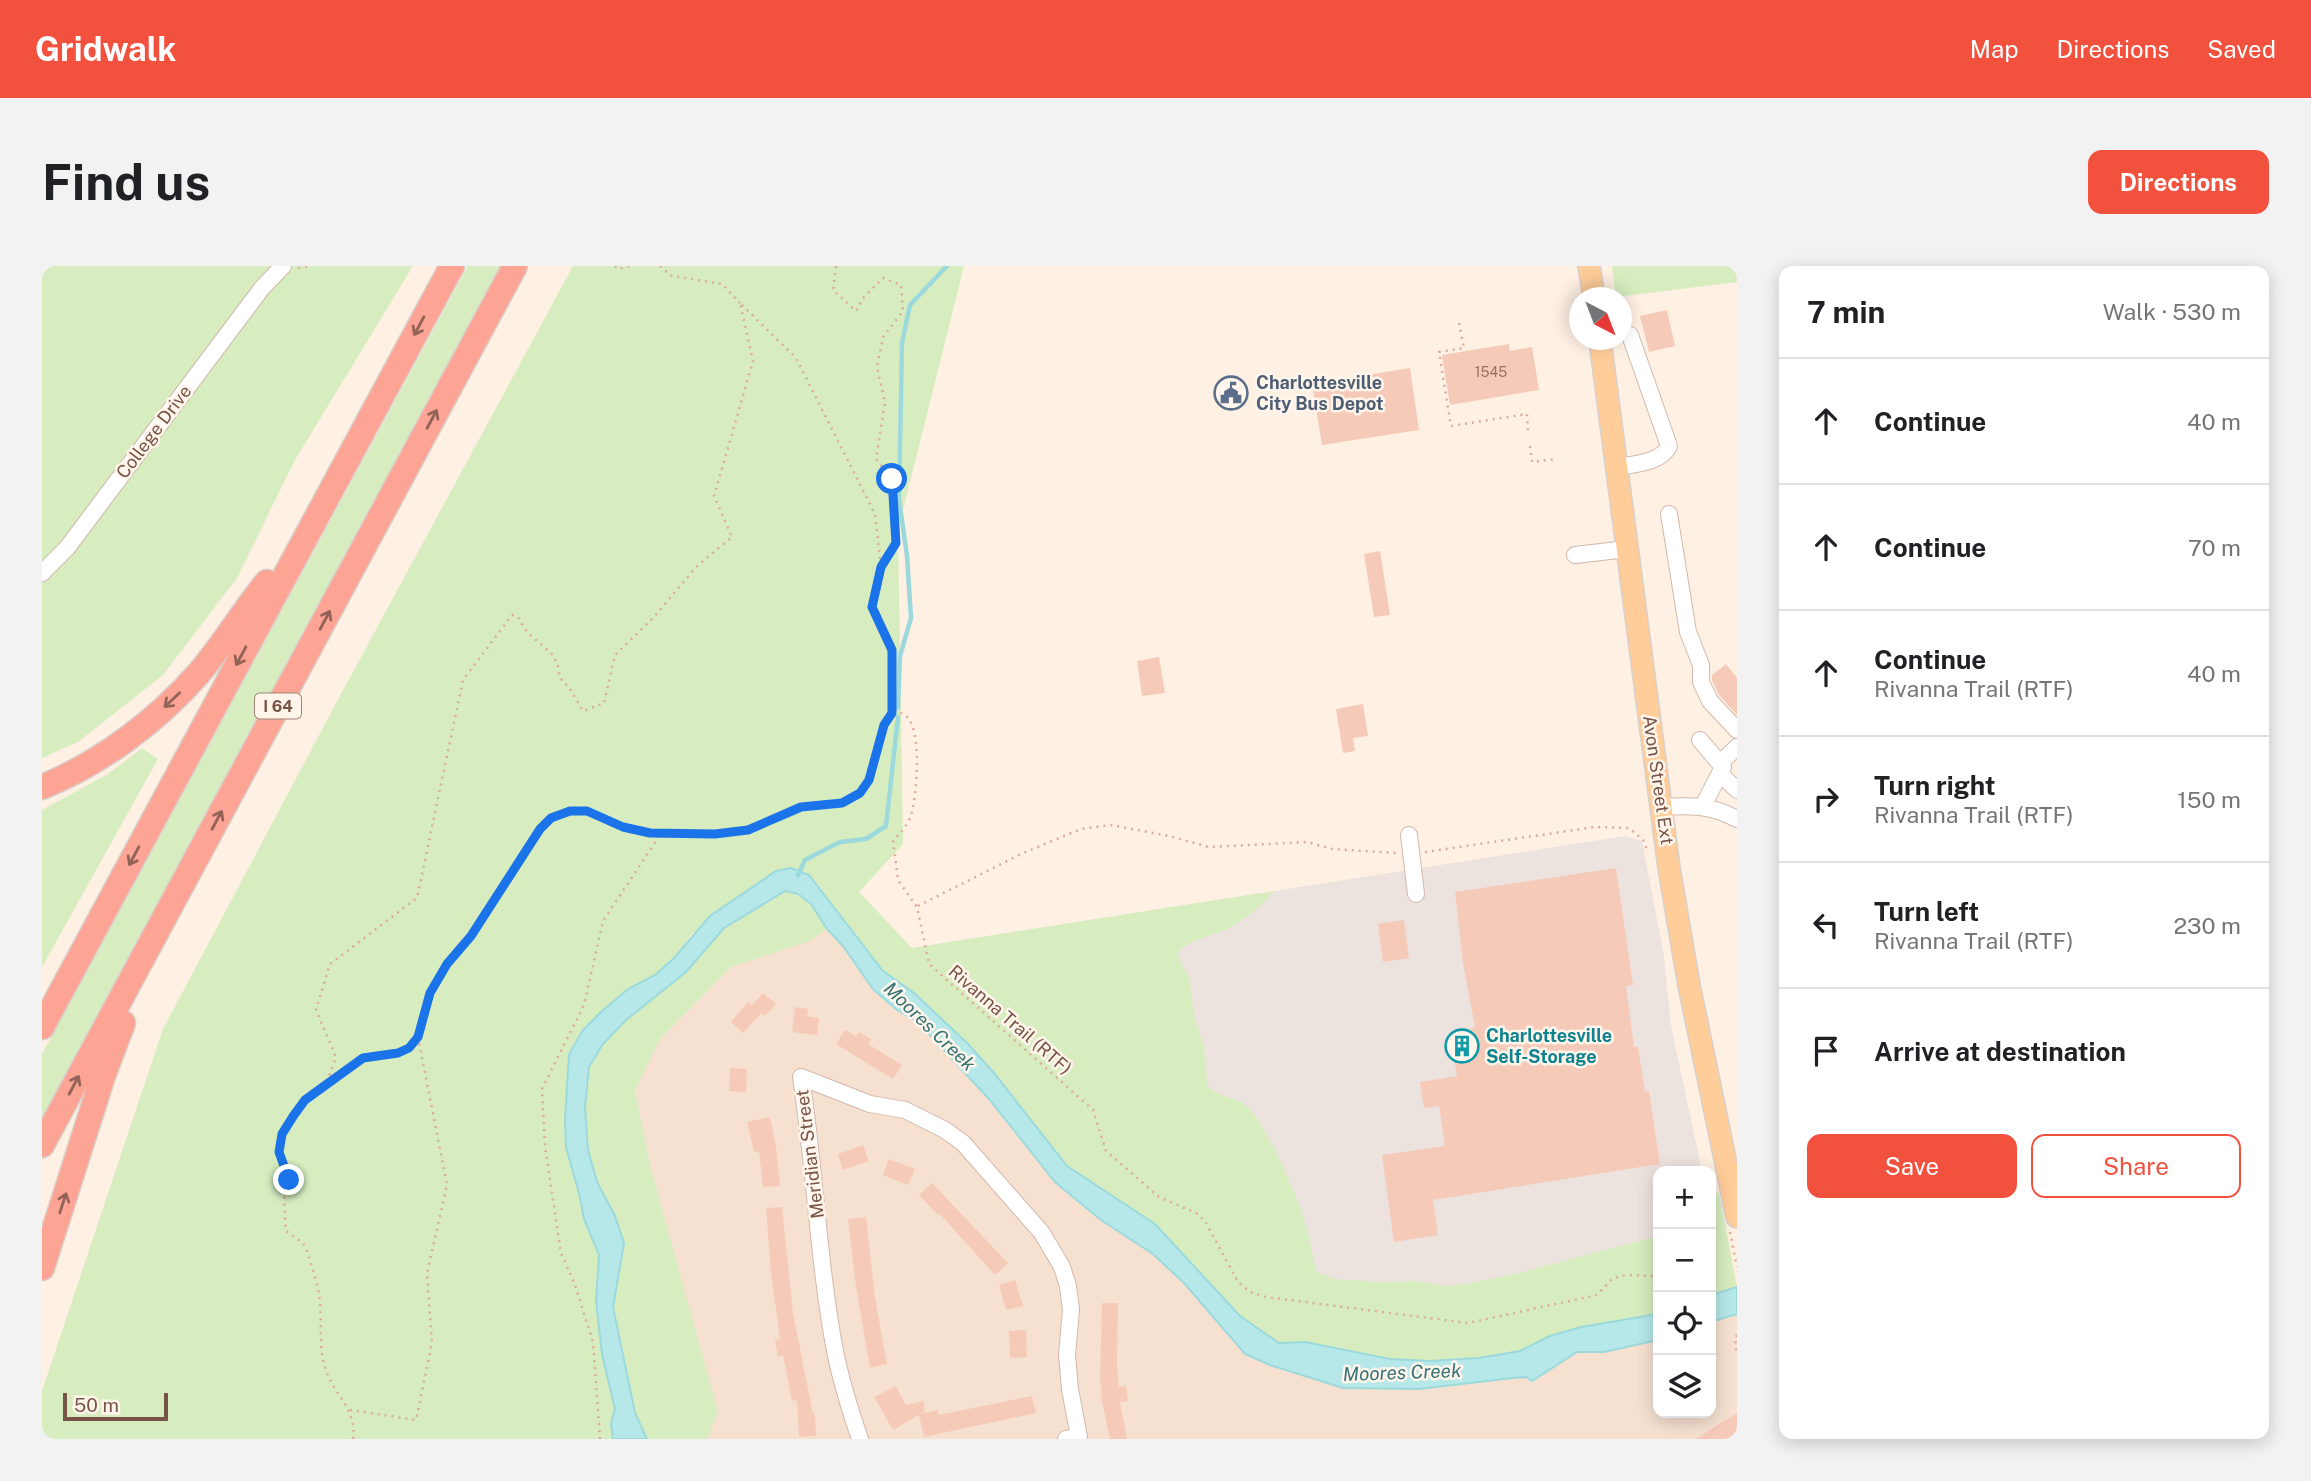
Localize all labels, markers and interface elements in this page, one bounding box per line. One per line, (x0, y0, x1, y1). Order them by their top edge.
text: Gridwalk (35, 30, 176, 68)
text: Map (1970, 35, 2019, 63)
text: Directions (2057, 35, 2169, 63)
text: Saved (2207, 35, 2276, 63)
button: Directions (2088, 150, 2269, 214)
text: Find us (42, 153, 210, 211)
north arrow (1569, 287, 1632, 350)
text: 7 min (1807, 294, 1885, 330)
text: Walk · 530 m (2103, 298, 2241, 325)
one-way arrow (412, 315, 425, 336)
house number: 1545 (1475, 364, 1507, 380)
place label: Charlottesville City Bus Depot (1256, 372, 1384, 414)
public building icon: Charlottesville City Bus Depot (1212, 374, 1250, 412)
street label: College Drive (112, 381, 195, 482)
icon: ahead (1807, 402, 1845, 440)
text: Continue (1874, 406, 1986, 437)
text: 40 m (2187, 408, 2241, 435)
one-way arrow (426, 410, 440, 430)
route start (876, 463, 907, 494)
icon: ahead (1807, 528, 1845, 566)
text: Continue (1874, 532, 1986, 563)
text: 70 m (2188, 534, 2241, 561)
one-way arrow (318, 610, 332, 631)
text: Continue (1874, 644, 1986, 675)
one-way arrow (234, 645, 248, 665)
icon: ahead (1807, 654, 1845, 692)
text: 40 m (2187, 660, 2241, 687)
text: Rivanna Trail (RTF) (1874, 675, 2074, 702)
one-way arrow (163, 692, 181, 708)
road number: I 64 (255, 694, 301, 718)
street label: Avon Street Ext (1639, 714, 1678, 846)
text: Turn right (1874, 770, 1996, 801)
icon: right (1807, 780, 1845, 818)
text: 150 m (2177, 786, 2241, 813)
text: Rivanna Trail (RTF) (1874, 801, 2074, 828)
one-way arrow (211, 810, 224, 831)
one-way arrow (126, 845, 140, 866)
text: Turn left (1874, 896, 1979, 927)
icon: left (1807, 906, 1845, 944)
text: 230 m (2173, 912, 2241, 939)
text: Rivanna Trail (RTF) (1874, 927, 2074, 954)
street label: Rivanna Trail (RTF) (945, 960, 1076, 1079)
water label: Moores Creek (880, 977, 981, 1076)
place label: Charlottesville Self-Storage (1486, 1025, 1612, 1067)
building icon: Charlottesville Self-Storage (1443, 1027, 1481, 1065)
icon: arrive (1807, 1032, 1845, 1070)
text: Arrive at destination (1874, 1036, 2126, 1067)
one-way arrow (68, 1076, 82, 1096)
street label: Meridian Street (791, 1088, 828, 1220)
button: Save (1807, 1134, 2017, 1198)
button: Share (2031, 1134, 2241, 1198)
route end (273, 1164, 304, 1195)
map controls (1653, 1166, 1716, 1418)
button: + (1653, 1166, 1716, 1229)
one-way arrow (57, 1193, 70, 1215)
button: − (1653, 1229, 1716, 1292)
button: locate (1653, 1292, 1716, 1355)
button: layers (1653, 1355, 1716, 1418)
water label: Moores Creek (1342, 1359, 1462, 1385)
scale bar (63, 1390, 168, 1422)
text: 50 m (74, 1394, 119, 1416)

